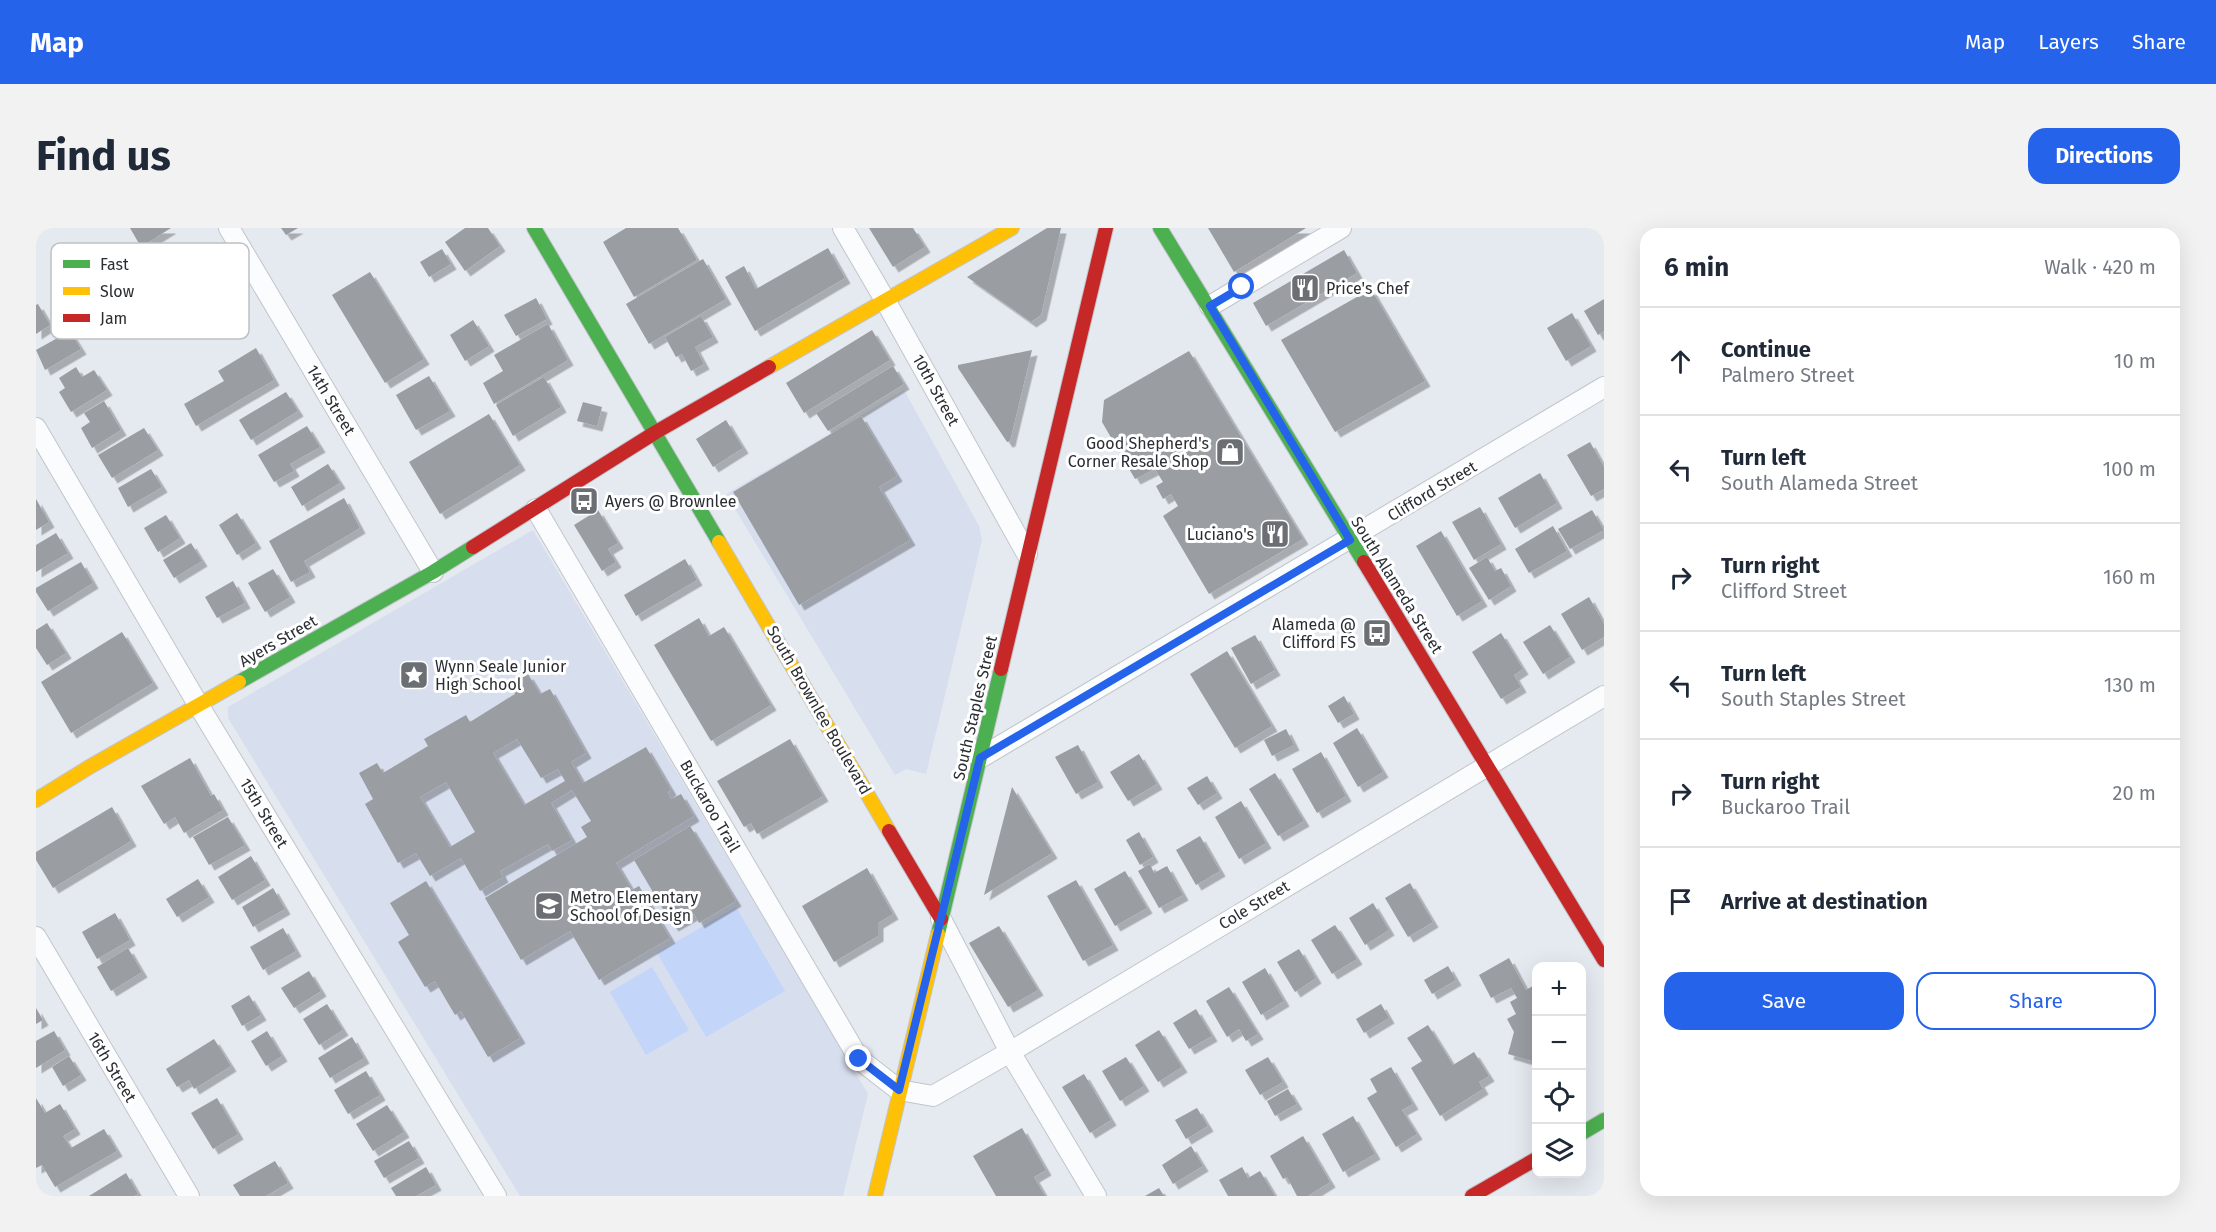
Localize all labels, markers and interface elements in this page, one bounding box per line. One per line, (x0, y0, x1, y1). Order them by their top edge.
text: Map (30, 26, 84, 59)
text: Map (1965, 29, 2005, 55)
text: Layers (2038, 29, 2099, 55)
text: Share (2132, 29, 2186, 55)
button: Directions (2028, 128, 2180, 184)
text: Find us (36, 131, 171, 181)
legend (51, 243, 249, 339)
text: 6 min (1664, 252, 1729, 283)
text: Fast (100, 255, 129, 274)
text: Walk · 420 m (2044, 255, 2156, 279)
restaurant icon: Price's Chef (1289, 272, 1321, 304)
route start (1228, 273, 1254, 299)
place label: Price's Chef (1326, 279, 1411, 298)
text: Slow (100, 282, 135, 301)
text: Jam (100, 309, 127, 328)
text: Continue (1721, 336, 1811, 363)
icon: ahead (1664, 345, 1697, 378)
text: 10 m (2114, 349, 2156, 373)
street label: 10th Street (909, 351, 963, 429)
street label: 14th Street (303, 362, 359, 439)
text: Palmero Street (1721, 363, 1854, 387)
place label: Good Shepherd's Corner Resale Shop (1068, 434, 1209, 471)
shop icon: Good Shepherd's Corner Resale Shop (1214, 436, 1246, 468)
text: Turn left (1721, 444, 1806, 471)
icon: left (1664, 453, 1697, 486)
street label: Clifford Street (1384, 457, 1480, 525)
text: 100 m (2103, 457, 2156, 481)
text: South Alameda Street (1721, 471, 1918, 495)
bus stop icon: Ayers @ Brownlee (568, 485, 600, 517)
place label: Ayers @ Brownlee (605, 492, 737, 511)
street label: South Alameda Street (1347, 513, 1447, 657)
restaurant icon: Luciano's (1259, 518, 1291, 550)
place label: Luciano's (1187, 525, 1254, 544)
text: Turn right (1721, 552, 1820, 579)
icon: right (1664, 561, 1697, 594)
text: 160 m (2103, 565, 2156, 589)
text: Clifford Street (1721, 579, 1847, 603)
street label: Ayers Street (236, 611, 321, 671)
place label: Alameda @ Clifford FS (1272, 615, 1356, 652)
bus stop icon: Alameda @ Clifford FS (1361, 617, 1393, 649)
street label: South Brownlee Boulevard (763, 622, 875, 798)
street label: South Staples Street (949, 634, 1001, 782)
place label: Wynn Seale Junior High School (435, 657, 567, 694)
place icon: Wynn Seale Junior High School (398, 659, 430, 691)
text: Turn left (1721, 660, 1806, 687)
icon: left (1664, 669, 1697, 702)
text: 130 m (2104, 673, 2156, 697)
text: South Staples Street (1721, 687, 1906, 711)
street label: Buckaroo Trail (676, 757, 744, 856)
text: Turn right (1721, 768, 1820, 795)
street label: 15th Street (236, 775, 292, 851)
icon: right (1664, 777, 1697, 810)
text: 20 m (2113, 781, 2156, 805)
text: Buckaroo Trail (1721, 795, 1850, 819)
street label: Cole Street (1215, 876, 1293, 933)
icon: arrive (1664, 885, 1697, 918)
place label: Metro Elementary School of Design (570, 888, 698, 925)
text: Arrive at destination (1721, 888, 1928, 915)
school or university icon: Metro Elementary School of Design (533, 890, 565, 922)
map controls (1532, 962, 1586, 1178)
button: + (1532, 962, 1586, 1016)
button: Save (1664, 972, 1904, 1030)
button: Share (1916, 972, 2156, 1030)
button: − (1532, 1016, 1586, 1070)
street label: 16th Street (84, 1029, 140, 1106)
route end (845, 1045, 871, 1071)
button: locate (1532, 1070, 1586, 1124)
button: layers (1532, 1124, 1586, 1178)

